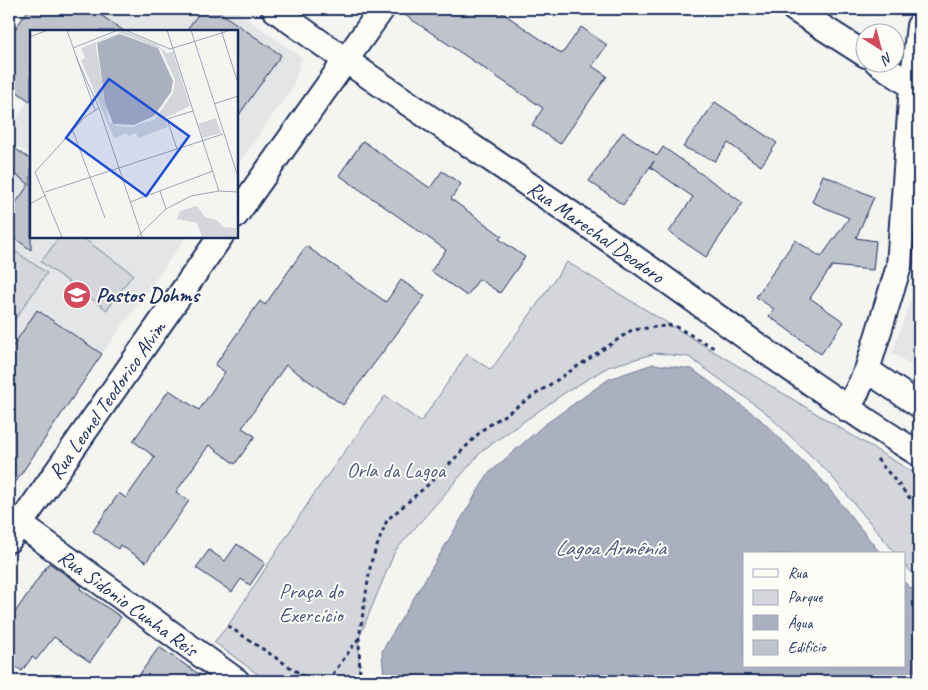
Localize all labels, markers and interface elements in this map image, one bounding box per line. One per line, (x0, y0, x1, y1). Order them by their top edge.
north arrow (856, 22, 906, 72)
inset map (30, 30, 238, 238)
text: N (877, 49, 896, 69)
street label: Rua Marechal Deodoro (523, 175, 671, 290)
school or university icon: Pastos Dohms (62, 280, 92, 310)
place label: Pastos Dohms (96, 282, 201, 308)
street label: Rua Leonel Teodorico Alvim (43, 315, 172, 484)
park label: Orla da Lagoa (347, 457, 447, 483)
water label: Lagoa Armênia (555, 534, 667, 562)
street label: Rua Sidonio Cunha Reis (53, 544, 204, 663)
legend (743, 552, 906, 668)
text: Rua (788, 564, 808, 583)
park label: Praça do Exercício (279, 578, 345, 628)
text: Parque (788, 588, 824, 607)
text: Água (788, 614, 813, 633)
text: Edifício (788, 638, 827, 657)

